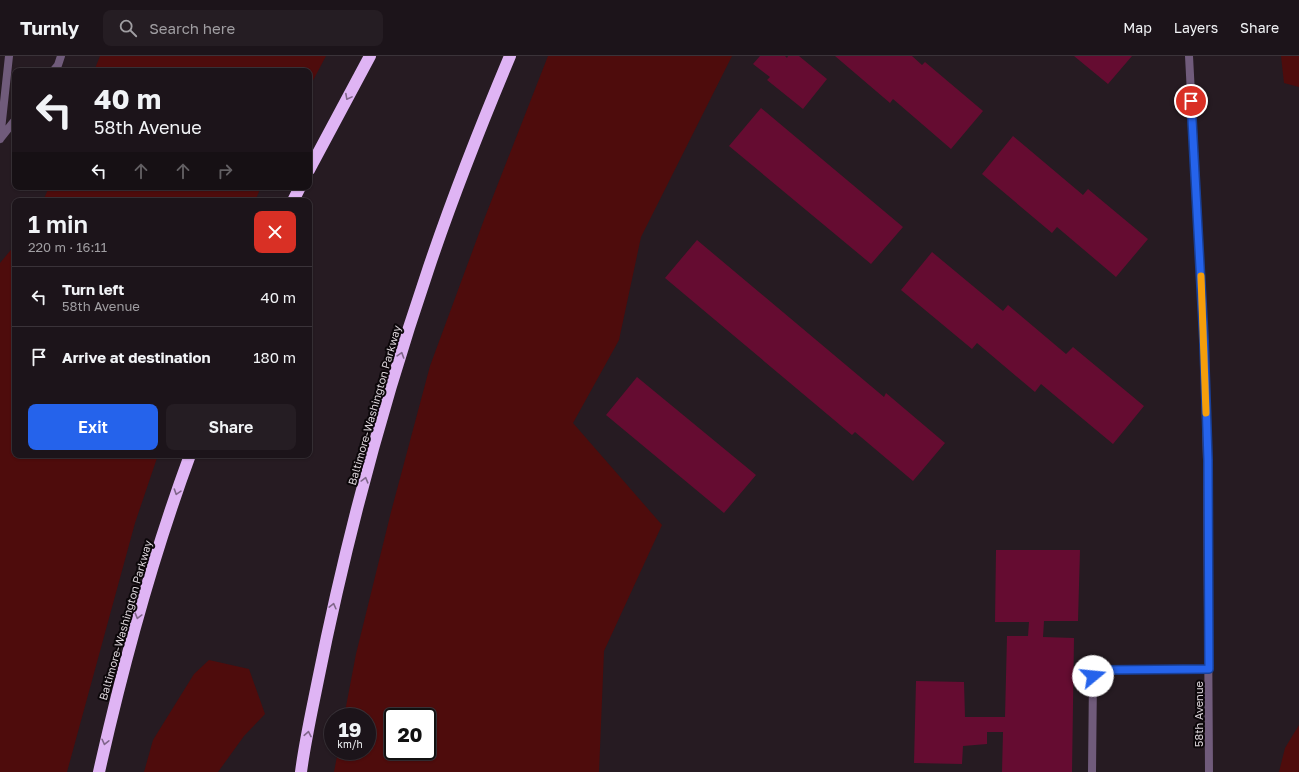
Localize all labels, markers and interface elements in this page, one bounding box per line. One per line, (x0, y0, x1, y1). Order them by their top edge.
search box (103, 10, 383, 46)
text: Turnly (20, 16, 79, 39)
icon: search (117, 17, 139, 39)
text: Search here (149, 19, 235, 37)
text: Map (1123, 19, 1152, 36)
text: Layers (1174, 19, 1218, 36)
text: Share (1240, 19, 1279, 36)
text: 40 m (94, 82, 161, 115)
icon: left (28, 84, 80, 136)
pin (1174, 84, 1208, 118)
icon: arrive (1180, 90, 1202, 112)
one-way arrow (345, 93, 352, 100)
text: 58th Avenue (94, 116, 202, 138)
icon: left (88, 160, 110, 182)
icon: ahead (130, 160, 152, 182)
icon: ahead (172, 160, 194, 182)
icon: right (214, 160, 236, 182)
text: 1 min (28, 209, 88, 238)
button: close (254, 211, 296, 253)
text: 220 m · 16:11 (28, 239, 107, 255)
text: Turn left (62, 280, 124, 298)
icon: left (28, 286, 50, 308)
text: 40 m (261, 288, 296, 306)
text: 58th Avenue (62, 298, 140, 314)
street label: Baltimore-Washington Parkway (345, 323, 403, 487)
icon: arrive (28, 346, 50, 368)
text: Arrive at destination (62, 348, 211, 366)
text: 180 m (253, 348, 296, 366)
one-way arrow (396, 352, 405, 359)
button: Exit (28, 404, 158, 450)
button: Share (166, 404, 296, 450)
one-way arrow (360, 477, 369, 484)
one-way arrow (173, 488, 182, 495)
street label: Baltimore-Washington Parkway (96, 538, 154, 702)
one-way arrow (329, 603, 337, 609)
one-way arrow (134, 612, 143, 619)
position arrow (1072, 655, 1114, 697)
street label: 58th Avenue (1192, 681, 1205, 747)
speed limit sign: 20 (384, 708, 436, 760)
text: 19 (338, 717, 361, 741)
one-way arrow (303, 730, 311, 737)
text: km/h (337, 738, 363, 750)
one-way arrow (102, 739, 110, 745)

